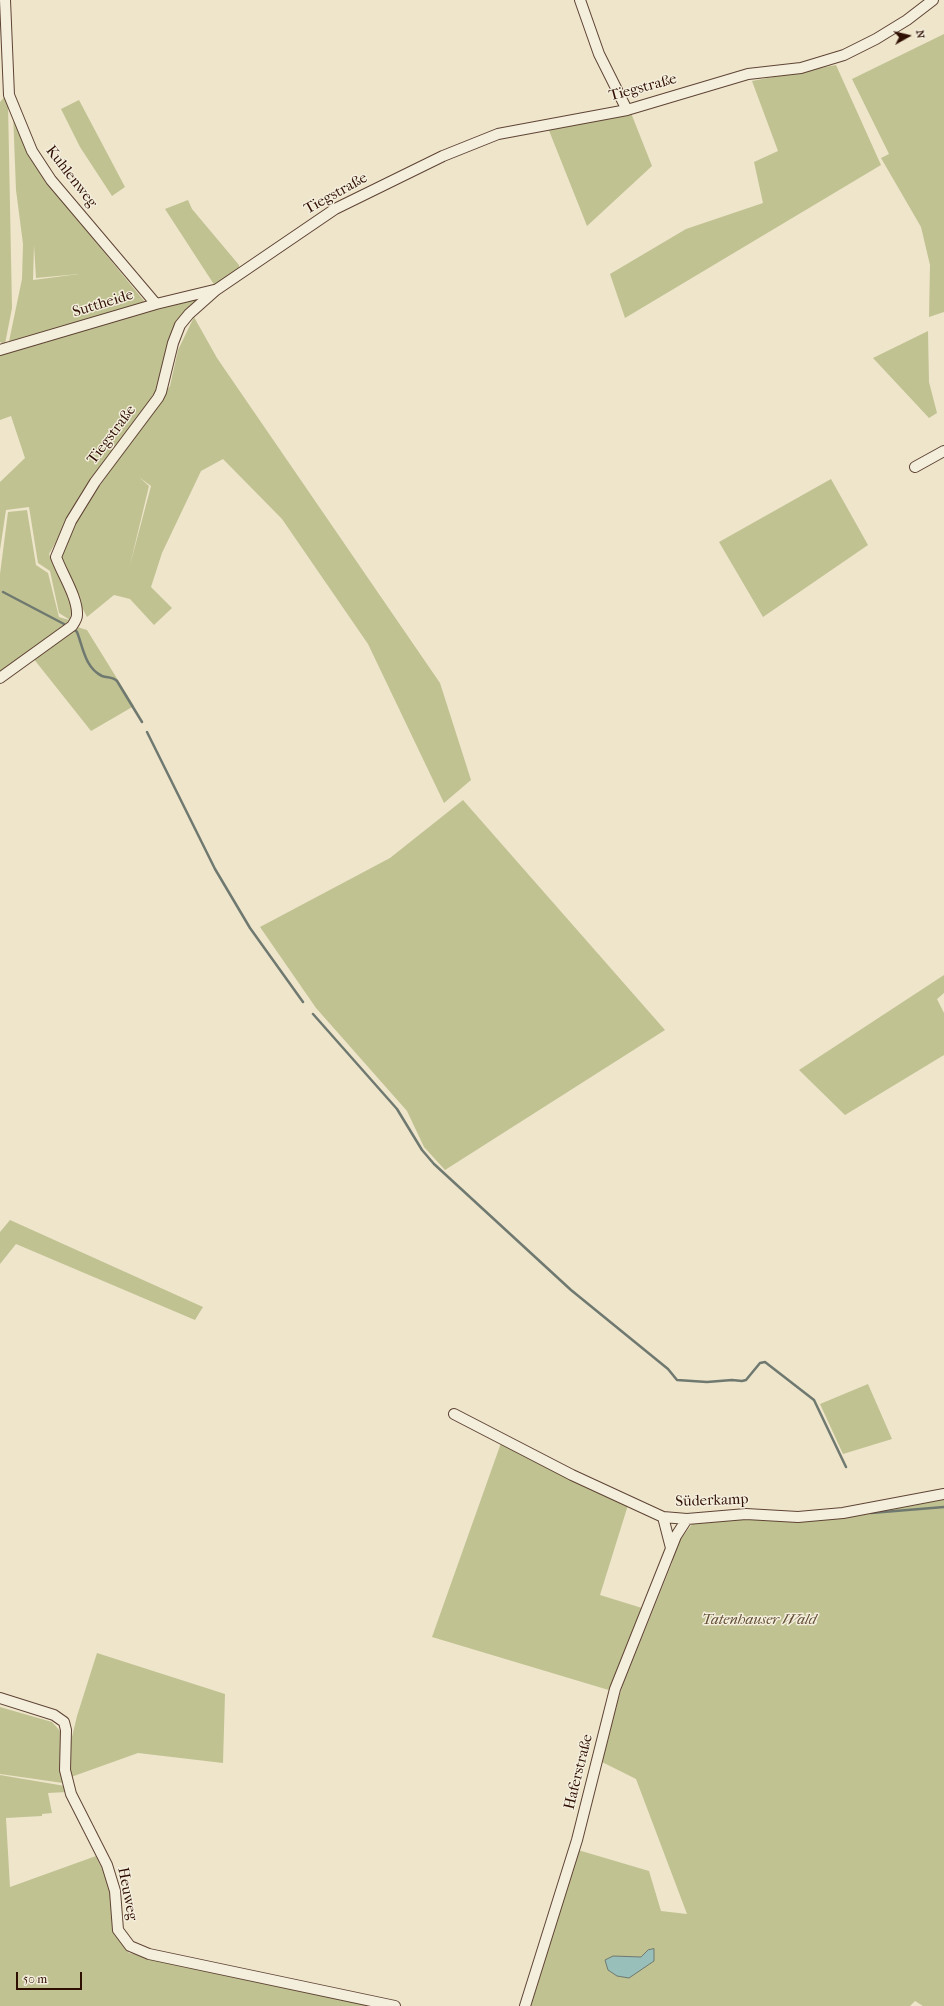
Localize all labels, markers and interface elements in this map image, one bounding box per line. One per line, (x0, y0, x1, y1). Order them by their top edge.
north arrow (888, 16, 928, 56)
text: N (913, 29, 927, 39)
street label: Tiegstraße (607, 70, 679, 106)
street label: Kuhlenweg (41, 142, 101, 212)
street label: Tiegstraße (301, 169, 371, 219)
street label: Suttheide (70, 286, 136, 322)
street label: Tiegstraße (84, 402, 140, 468)
street label: Süderkamp (675, 1491, 749, 1511)
park label: Tatenhauser Wald (702, 1611, 816, 1629)
street label: Haferstraße (561, 1732, 597, 1812)
street label: Heuweg (113, 1866, 141, 1922)
scale bar (18, 1964, 84, 1990)
text: 50 m (23, 1972, 47, 1986)

